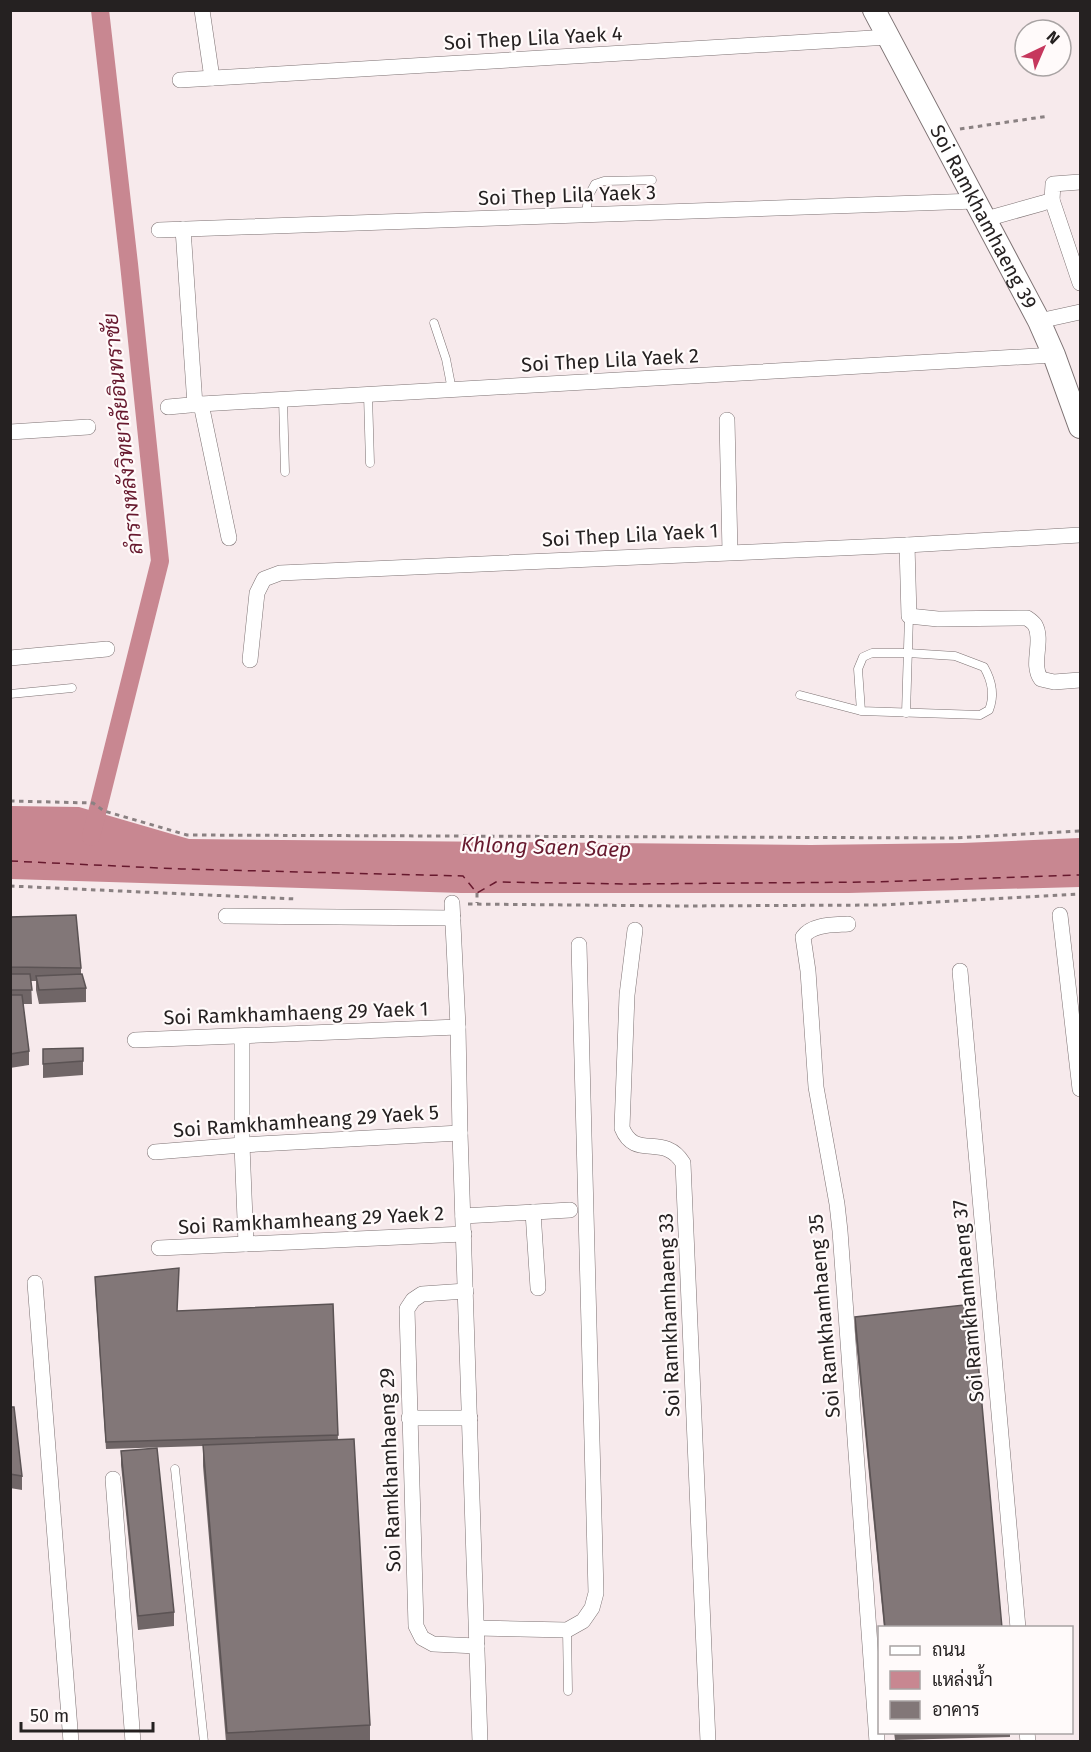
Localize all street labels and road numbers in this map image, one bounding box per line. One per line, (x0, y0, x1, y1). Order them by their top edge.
street label: Soi Thep Lila Yaek 4 (443, 21, 623, 55)
street label: Soi Ramkhamhaeng 39 (925, 121, 1042, 313)
street label: Soi Thep Lila Yaek 3 (478, 180, 656, 210)
street label: Soi Thep Lila Yaek 2 (521, 343, 699, 377)
street label: Soi Thep Lila Yaek 1 (541, 518, 719, 552)
street label: Soi Ramkhamhaeng 29 Yaek 1 (163, 996, 429, 1030)
street label: Soi Ramkhamheang 29 Yaek 5 (172, 1100, 440, 1142)
street label: Soi Ramkhamhaeng 37 (947, 1199, 989, 1403)
street label: Soi Ramkhamheang 29 Yaek 2 (177, 1201, 445, 1239)
street label: Soi Ramkhamhaeng 33 (653, 1212, 685, 1418)
street label: Soi Ramkhamhaeng 35 (803, 1213, 845, 1419)
street label: Soi Ramkhamhaeng 29 (374, 1367, 406, 1573)

